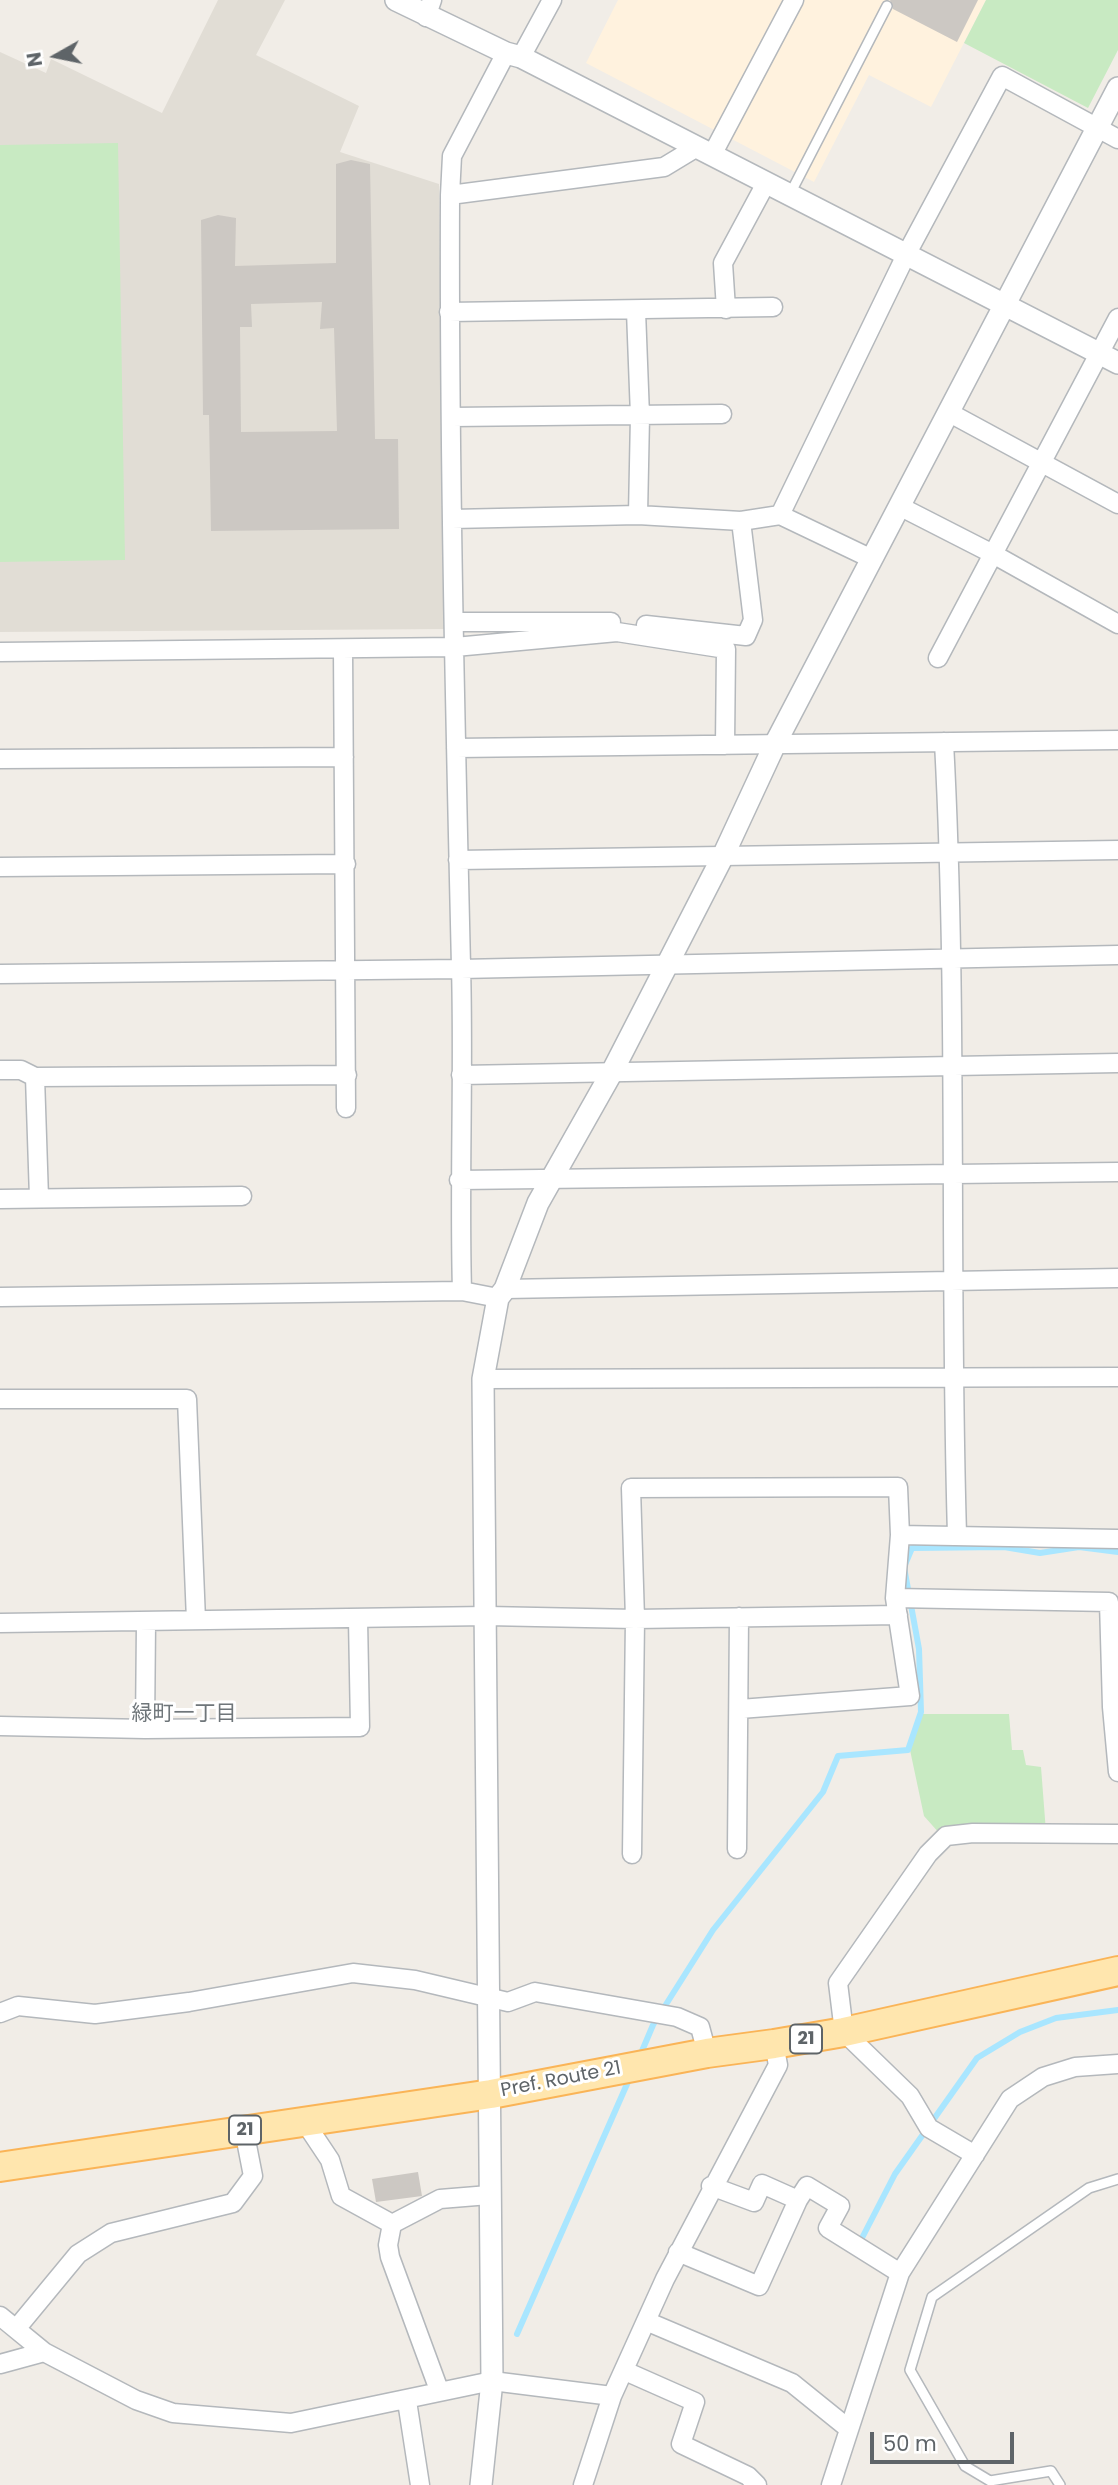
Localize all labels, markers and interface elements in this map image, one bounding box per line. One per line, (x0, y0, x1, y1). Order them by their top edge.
north arrow (21, 21, 91, 91)
text: N (20, 50, 49, 69)
district label: 緑町一丁目 (132, 1702, 236, 1728)
road number: 21 (790, 2024, 822, 2054)
street label: Pref. Route 21 (499, 2057, 623, 2103)
road number: 21 (229, 2116, 261, 2144)
scale bar (873, 2418, 1016, 2462)
text: 50 m (883, 2429, 937, 2458)

